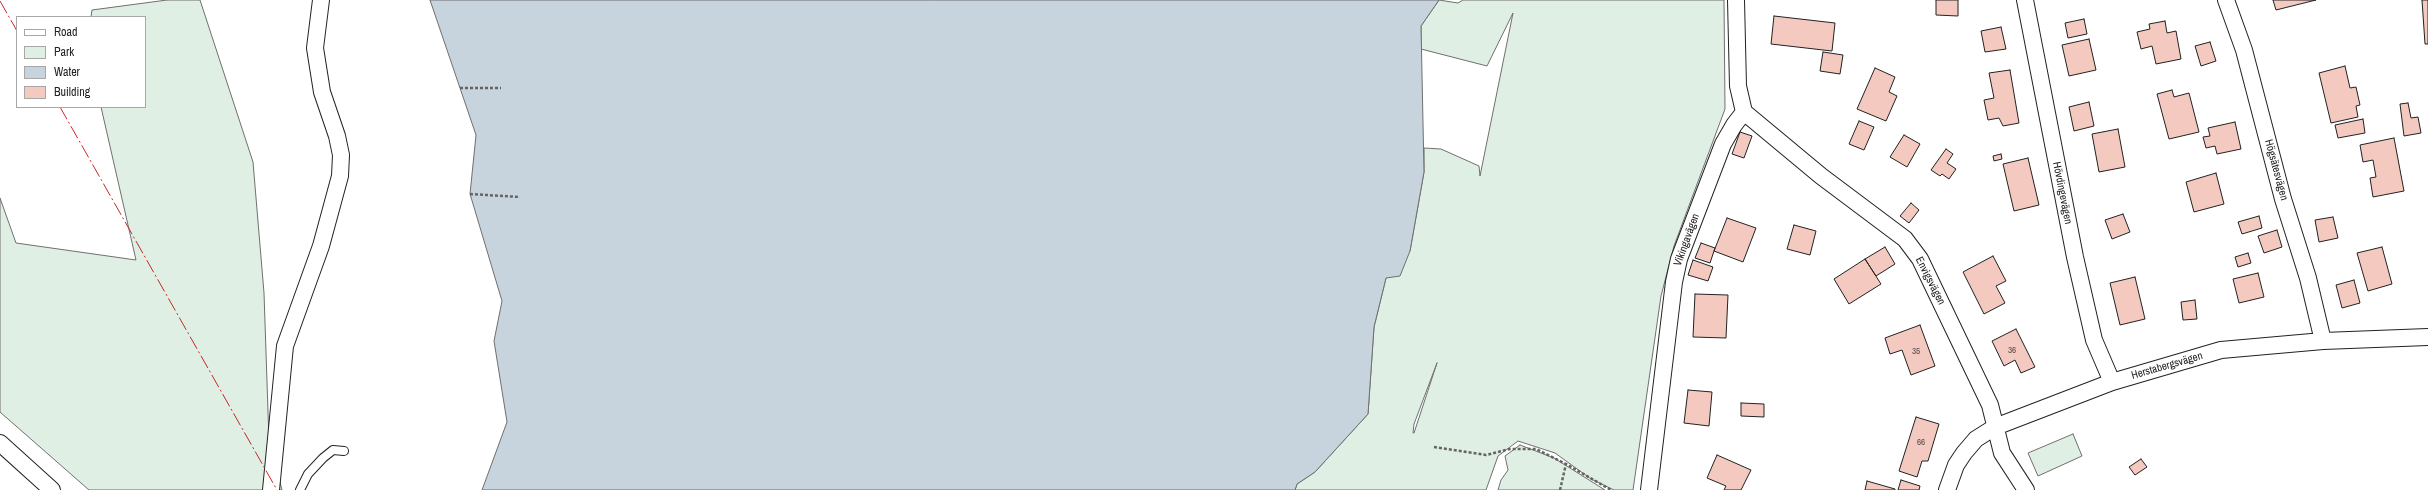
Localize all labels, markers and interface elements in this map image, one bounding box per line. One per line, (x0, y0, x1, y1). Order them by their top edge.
legend (16, 16, 146, 108)
text: Road (54, 24, 78, 40)
text: Park (54, 44, 74, 60)
text: Water (54, 64, 80, 80)
text: Building (54, 84, 90, 100)
street label: Högsätesvägen (2262, 138, 2290, 202)
street label: Hövdingevägen (2049, 161, 2075, 225)
street label: Vikingavägen (1671, 212, 1703, 268)
street label: Envigsvägen (1912, 255, 1948, 307)
house number: 36 (2008, 346, 2016, 356)
house number: 35 (1912, 347, 1920, 357)
street label: Herstabergsvägen (2130, 349, 2204, 383)
house number: 66 (1917, 438, 1925, 448)

